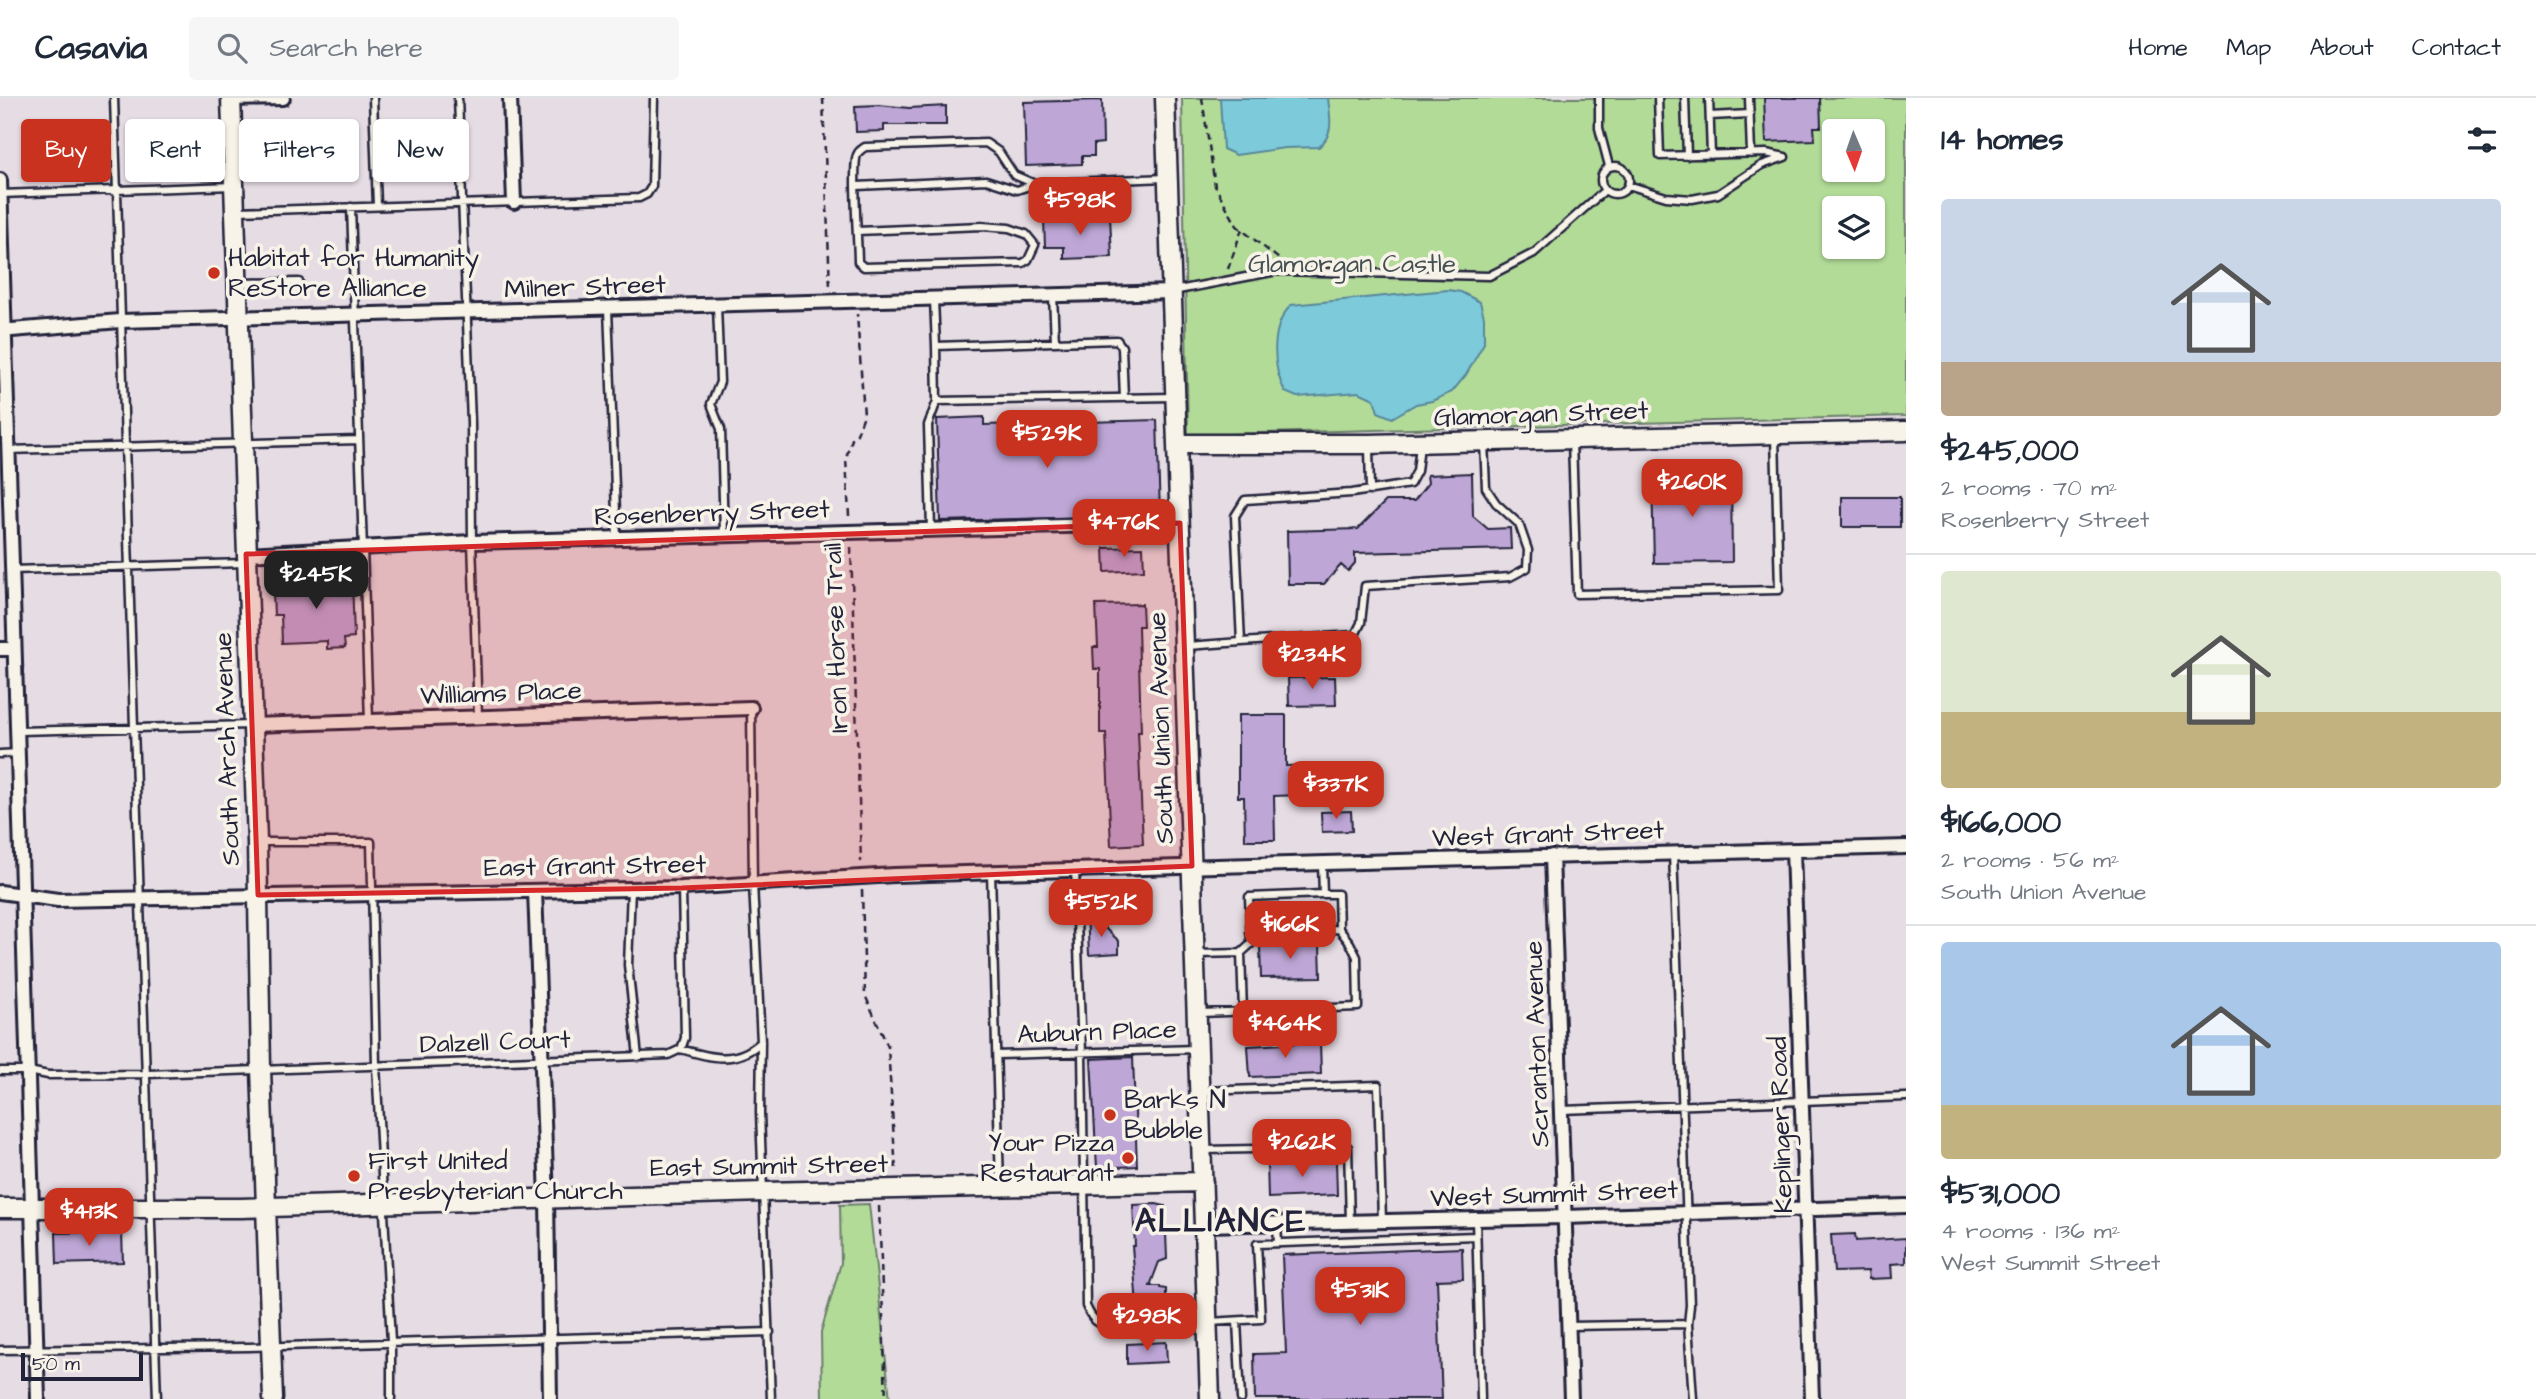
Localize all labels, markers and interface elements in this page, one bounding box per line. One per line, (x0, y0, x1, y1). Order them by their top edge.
search box (189, 17, 679, 80)
text: Casavia (35, 25, 147, 71)
icon: search (213, 29, 251, 67)
text: Search here (269, 30, 423, 66)
text: Home (2128, 31, 2188, 65)
text: Map (2226, 31, 2271, 65)
text: About (2309, 31, 2374, 65)
text: Contact (2412, 31, 2501, 65)
chip: Buy (21, 119, 111, 182)
chip: Rent (125, 119, 225, 182)
chip: Filters (239, 119, 359, 182)
chip: New (373, 119, 469, 182)
north arrow (1822, 119, 1885, 182)
map controls (1822, 119, 1885, 259)
text: 14 homes (1941, 119, 2064, 161)
icon: filters (2463, 121, 2501, 159)
pin: $598K (1031, 178, 1129, 237)
text: $598K (1044, 184, 1116, 216)
button: layers (1822, 196, 1885, 259)
place label: Habitat for Humanity ReStore Alliance (228, 240, 479, 306)
icon: home (2158, 245, 2284, 371)
park label: Glamorgan Castle (1248, 246, 1456, 284)
marker: Habitat for Humanity ReStore Alliance (206, 265, 222, 281)
street label: Milner Street (504, 266, 667, 308)
street label: Glamorgan Street (1433, 392, 1650, 438)
pin: $529K (998, 410, 1096, 470)
text: $529K (1012, 417, 1082, 449)
text: $245,000 (1941, 430, 2079, 472)
pin: $260K (1643, 460, 1741, 519)
text: $260K (1658, 466, 1726, 498)
text: 2 rooms · 70 m² (1941, 472, 2117, 504)
street label: Rosenberry Street (594, 491, 831, 537)
pin: $476K (1075, 500, 1173, 559)
text: Rosenberry Street (1941, 504, 2149, 536)
text: $476K (1089, 506, 1159, 538)
street label: Iron Horse Trail (815, 542, 857, 734)
pin: $245K (267, 552, 365, 611)
text: $245K (280, 558, 352, 590)
street label: South Union Avenue (1139, 611, 1183, 845)
icon: home (2158, 617, 2284, 743)
street label: South Arch Avenue (205, 632, 249, 866)
pin: $234K (1263, 632, 1361, 691)
text: $234K (1278, 638, 1346, 670)
street label: Williams Place (419, 672, 583, 714)
pin: $337K (1287, 762, 1385, 821)
text: $337K (1304, 768, 1368, 800)
text: $166,000 (1941, 802, 2061, 844)
street label: West Grant Street (1431, 812, 1665, 856)
text: 2 rooms · 56 m² (1941, 844, 2119, 876)
street label: East Grant Street (484, 846, 707, 886)
text: South Union Avenue (1941, 876, 2147, 908)
pin: $552K (1052, 880, 1150, 939)
text: $552K (1065, 886, 1137, 918)
pin: $166K (1241, 902, 1339, 961)
text: $166K (1261, 908, 1319, 940)
street label: Scranton Avenue (1515, 940, 1559, 1148)
icon: home (2158, 988, 2284, 1114)
pin: $464K (1236, 1000, 1334, 1060)
text: $464K (1249, 1007, 1321, 1039)
street label: Auburn Place (1016, 1011, 1178, 1053)
street label: Dalzell Court (419, 1021, 571, 1063)
street label: Keplinger Road (1760, 1036, 1804, 1214)
place label: Barks N Bubble (1124, 1082, 1226, 1148)
marker: Barks N Bubble (1102, 1107, 1118, 1123)
pin: $262K (1253, 1119, 1351, 1179)
place label: Your Pizza Restaurant (980, 1125, 1114, 1191)
text: $262K (1268, 1126, 1336, 1158)
place label: First United Presbyterian Church (368, 1143, 623, 1211)
street label: East Summit Street (650, 1146, 889, 1186)
marker: Your Pizza Restaurant (1120, 1150, 1136, 1166)
marker: First United Presbyterian Church (346, 1168, 362, 1184)
street label: West Summit Street (1429, 1172, 1679, 1216)
text: $531,000 (1941, 1173, 2060, 1215)
pin: $413K (40, 1188, 138, 1248)
text: $413K (60, 1195, 118, 1227)
district label: ALLIANCE (1135, 1198, 1307, 1244)
text: 4 rooms · 136 m² (1941, 1215, 2120, 1247)
text: West Summit Street (1941, 1247, 2160, 1279)
pin: $531K (1311, 1268, 1409, 1327)
text: $531K (1331, 1274, 1389, 1306)
pin: $298K (1098, 1294, 1196, 1353)
text: $298K (1113, 1300, 1181, 1332)
scale bar (21, 1350, 144, 1382)
text: 50 m (32, 1351, 80, 1378)

